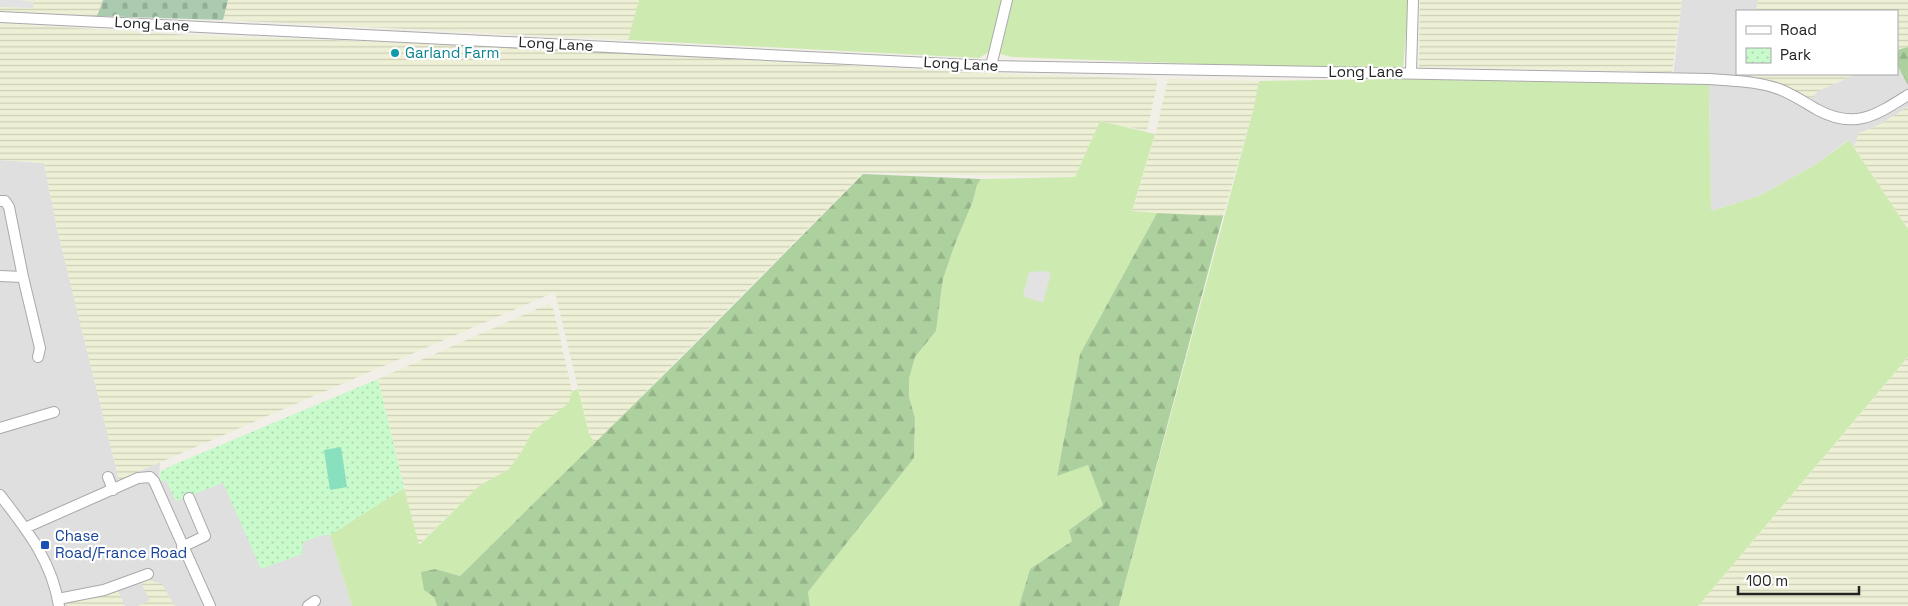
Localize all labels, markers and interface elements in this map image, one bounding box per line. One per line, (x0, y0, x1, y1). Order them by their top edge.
legend (1736, 10, 1898, 75)
street label: Long Lane (114, 12, 190, 35)
text: Road (1780, 20, 1817, 39)
street label: Long Lane (518, 32, 594, 55)
place label: Garland Farm (405, 43, 499, 62)
text: Park (1780, 45, 1811, 64)
marker: Garland Farm (389, 47, 401, 59)
street label: Long Lane (923, 52, 999, 75)
street label: Long Lane (1329, 62, 1404, 81)
place label: Chase Road/France Road (55, 526, 187, 562)
marker: Chase Road/France Road (39, 539, 51, 551)
scale bar (1738, 564, 1859, 596)
text: 100 m (1746, 571, 1788, 590)

